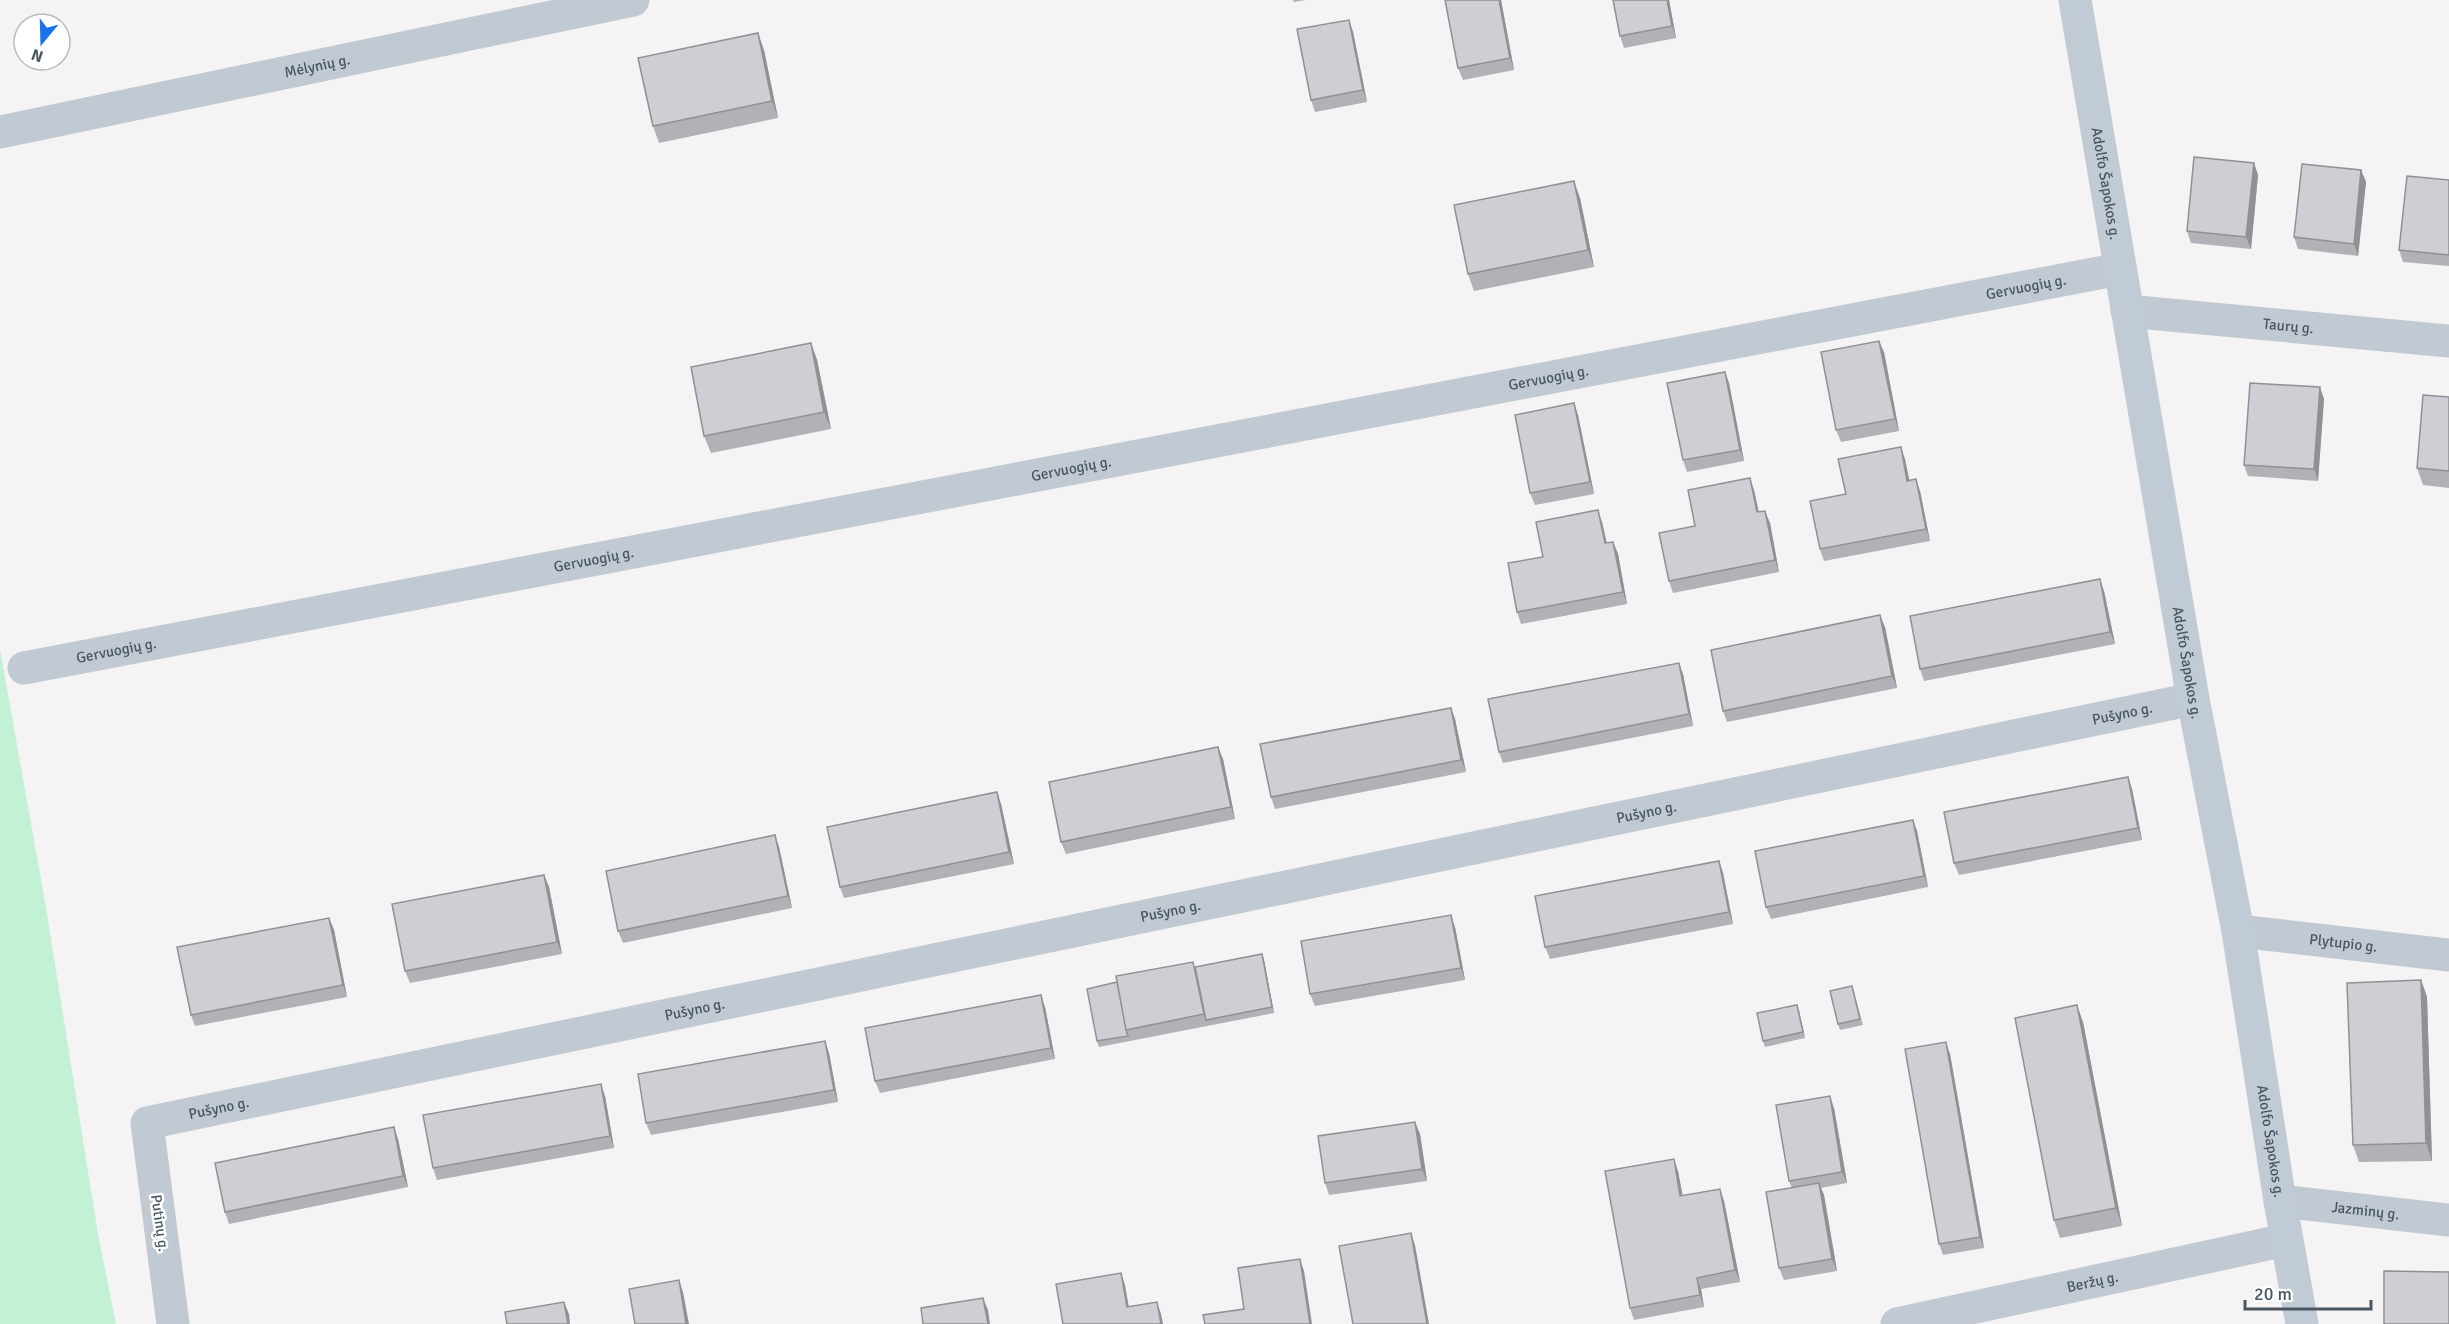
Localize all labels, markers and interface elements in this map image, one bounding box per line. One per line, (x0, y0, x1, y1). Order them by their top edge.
north arrow (12, 12, 72, 72)
text: N (29, 44, 46, 67)
street label: Mėlynių g. (283, 50, 352, 81)
street label: Adolfo Šapokos g. (2088, 126, 2124, 241)
street label: Gervuogių g. (1984, 270, 2068, 303)
street label: Taurų g. (2262, 315, 2315, 337)
street label: Gervuogių g. (1507, 361, 1590, 394)
street label: Gervuogių g. (1030, 452, 1113, 485)
street label: Gervuogių g. (552, 543, 635, 576)
street label: Adolfo Šapokos g. (2169, 605, 2206, 720)
street label: Gervuogių g. (75, 634, 158, 667)
street label: Pušyno g. (2091, 699, 2154, 729)
street label: Pušyno g. (1615, 797, 1678, 827)
street label: Pušyno g. (1139, 896, 1202, 926)
street label: Plytupio g. (2308, 930, 2378, 956)
street label: Pušyno g. (663, 994, 727, 1025)
street label: Adolfo Šapokos g. (2253, 1084, 2288, 1199)
street label: Pušyno g. (187, 1093, 251, 1123)
street label: Putinų g. (147, 1193, 173, 1253)
street label: Jazminų g. (2331, 1198, 2400, 1223)
street label: Beržų g. (2065, 1267, 2120, 1296)
scale bar (2245, 1273, 2371, 1311)
text: 20 m (2254, 1283, 2292, 1305)

